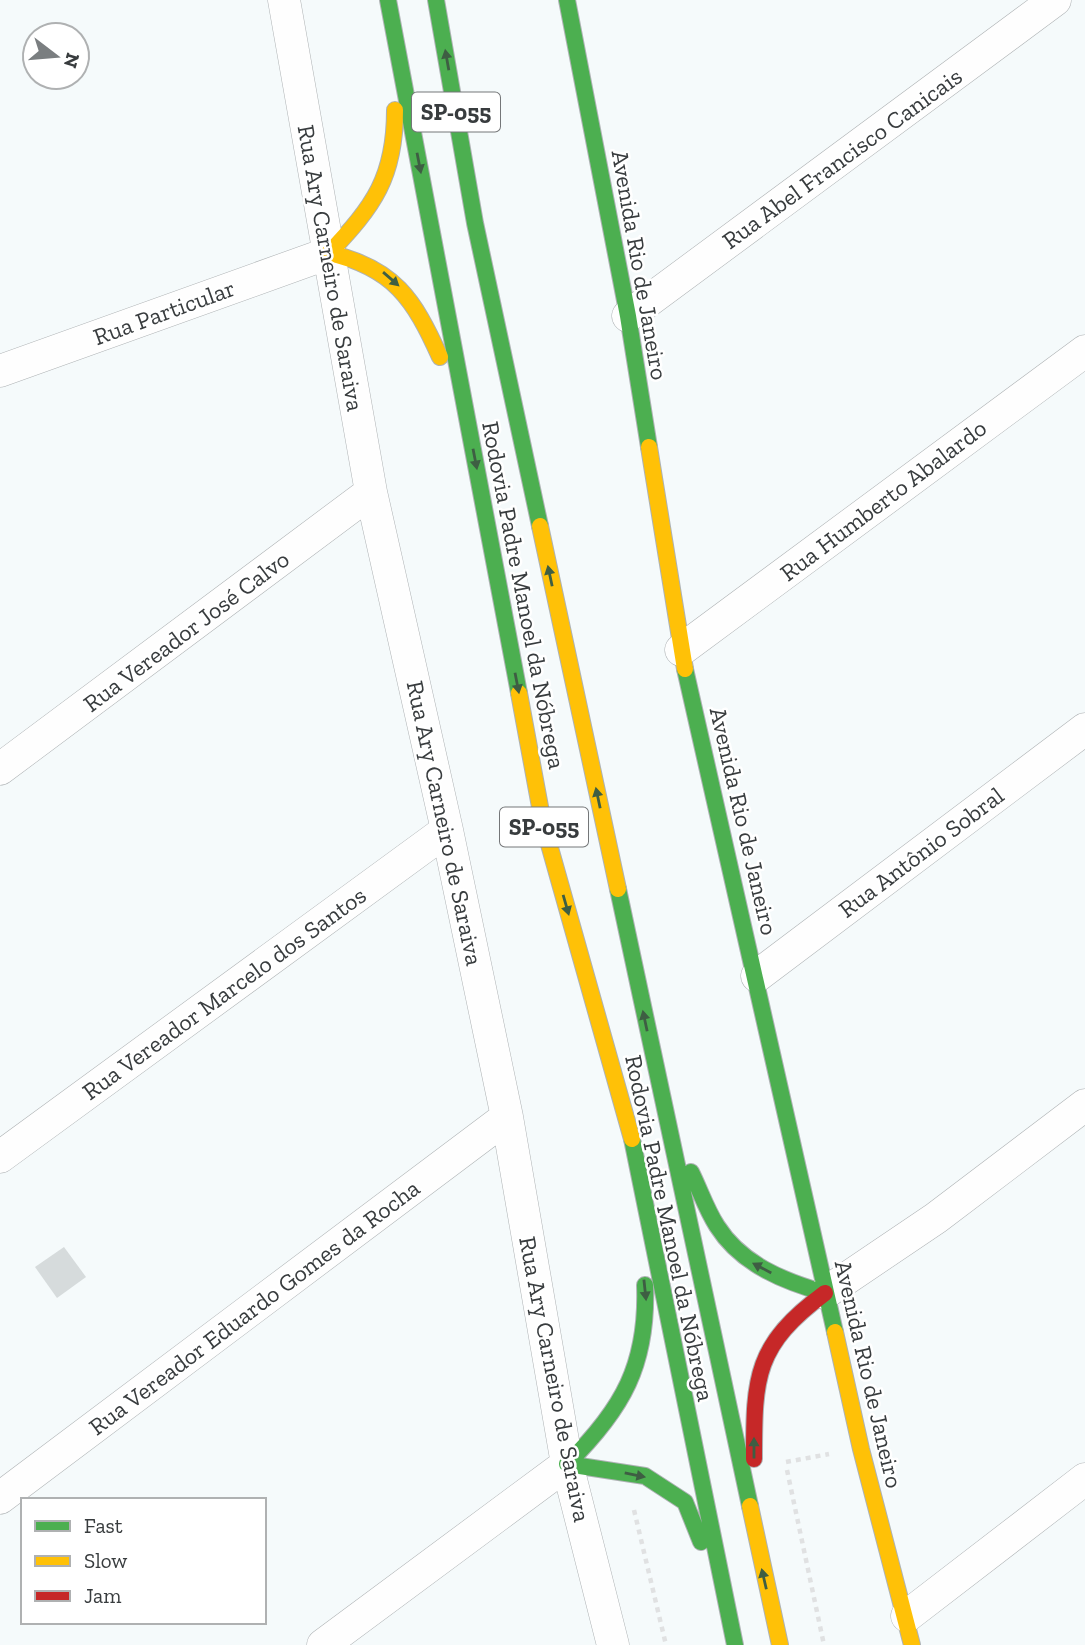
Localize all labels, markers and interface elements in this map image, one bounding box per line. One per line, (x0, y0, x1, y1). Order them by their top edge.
north arrow (21, 21, 91, 91)
one-way arrow (441, 48, 452, 70)
text: N (59, 50, 85, 71)
street label: Rua Abel Francisco Canicais (716, 61, 968, 255)
road number: SP-055 (412, 92, 500, 132)
street label: Rua Ary Carneiro de Saraiva (292, 123, 371, 414)
street label: Avenida Rio de Janeiro (605, 148, 675, 382)
one-way arrow (414, 152, 425, 174)
one-way arrow (382, 270, 399, 286)
street label: Rua Particular (89, 273, 239, 351)
street label: Rua Humberto Abalardo (774, 413, 992, 587)
street label: Rodovia Padre Manoel da Nóbrega (476, 419, 572, 772)
one-way arrow (470, 448, 481, 470)
street label: Rua Vereador José Calvo (77, 544, 295, 718)
one-way arrow (545, 565, 556, 587)
one-way arrow (512, 672, 523, 694)
street label: Rua Ary Carneiro de Saraiva (401, 678, 489, 968)
street label: Avenida Rio de Janeiro (704, 704, 784, 938)
street label: Rua Antônio Sobral (833, 780, 1009, 924)
one-way arrow (592, 787, 603, 809)
road number: SP-055 (500, 807, 588, 846)
street label: Rua Vereador Marcelo dos Santos (76, 880, 372, 1106)
one-way arrow (562, 894, 572, 915)
one-way arrow (639, 1010, 650, 1032)
street label: Rodovia Padre Manoel da Nóbrega (619, 1052, 721, 1404)
street label: Rua Vereador Eduardo Gomes da Rocha (83, 1173, 425, 1441)
street label: Rua Ary Carneiro de Saraiva (513, 1234, 597, 1525)
street label: Avenida Rio de Janeiro (829, 1257, 909, 1491)
one-way arrow (752, 1262, 772, 1274)
one-way arrow (640, 1279, 651, 1301)
one-way arrow (748, 1437, 760, 1459)
one-way arrow (624, 1469, 646, 1480)
legend (21, 1498, 266, 1624)
text: Fast (84, 1513, 123, 1538)
text: Slow (84, 1548, 127, 1573)
one-way arrow (758, 1568, 769, 1590)
text: Jam (84, 1583, 121, 1608)

